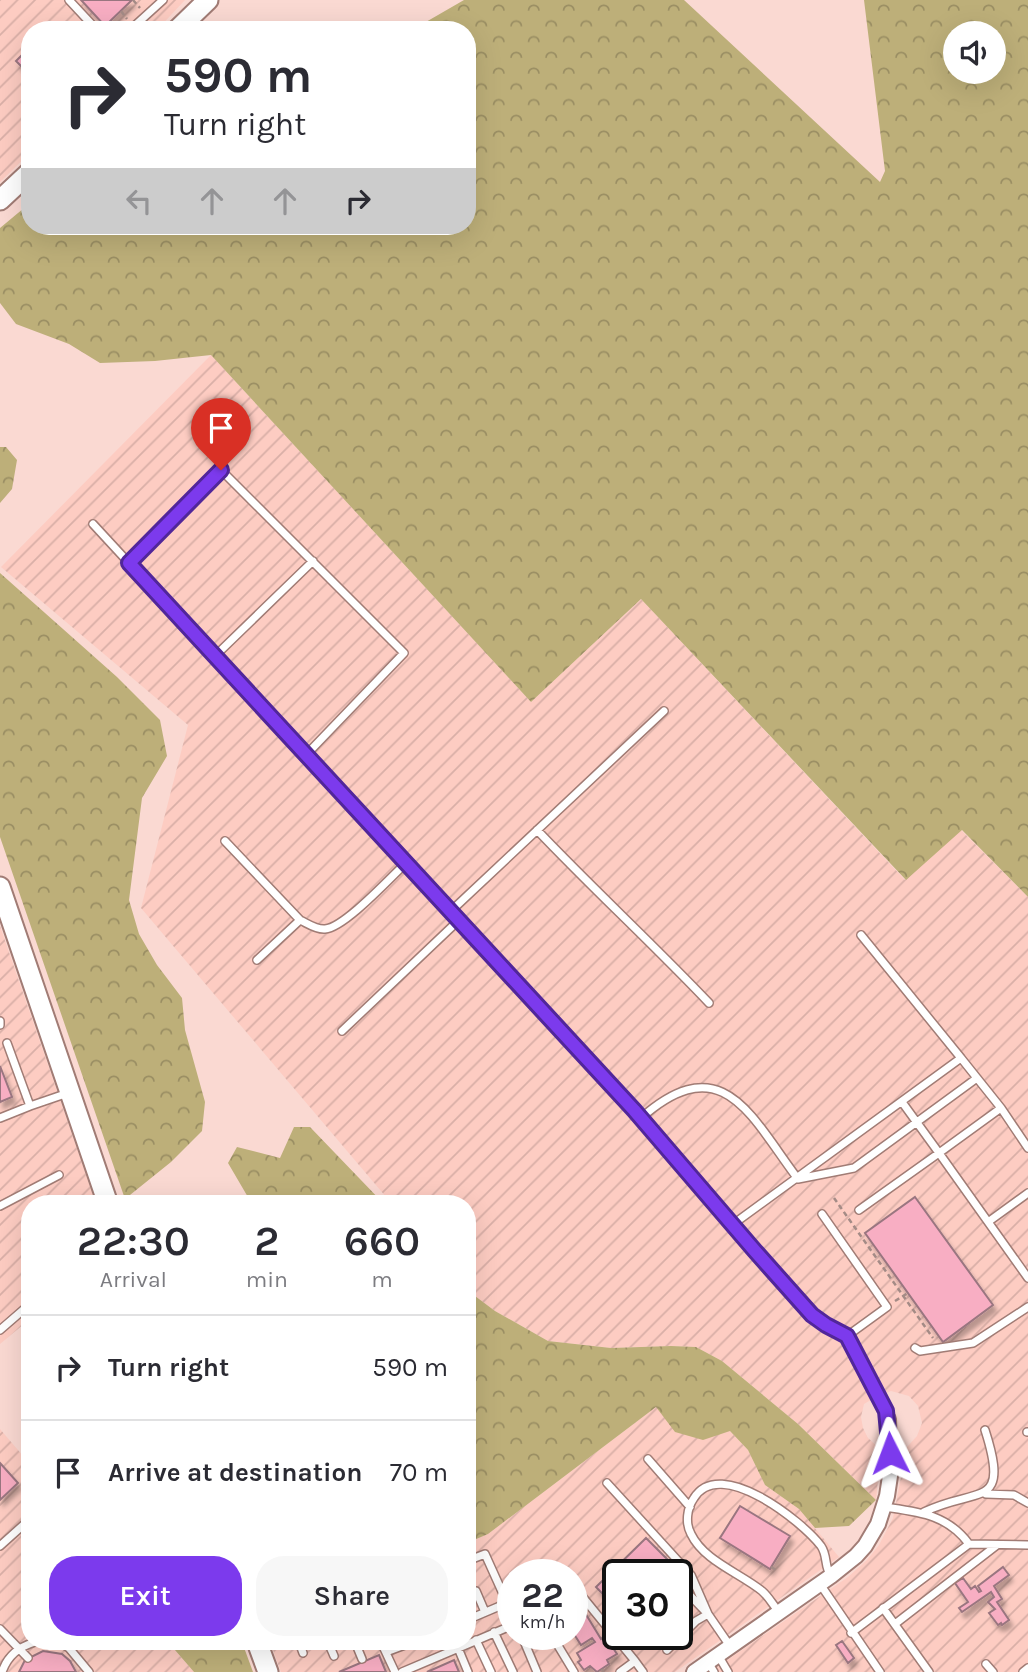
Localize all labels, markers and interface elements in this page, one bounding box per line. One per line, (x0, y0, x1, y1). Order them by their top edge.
map controls (943, 21, 1006, 84)
button: sound (943, 21, 1006, 84)
text: 590 m (164, 47, 312, 104)
icon: right (49, 49, 140, 140)
text: Turn right (164, 106, 306, 143)
icon: left (120, 182, 158, 220)
icon: ahead (193, 182, 231, 220)
icon: ahead (266, 182, 304, 220)
icon: right (339, 182, 377, 220)
pin (191, 398, 251, 470)
icon: arrive (202, 409, 240, 447)
text: 22:30 (77, 1216, 190, 1266)
text: 2 (254, 1216, 279, 1266)
text: 660 (344, 1216, 420, 1266)
text: Arrival (100, 1266, 167, 1293)
text: min (246, 1266, 288, 1293)
text: m (371, 1266, 393, 1293)
icon: right (49, 1349, 87, 1387)
text: Turn right (108, 1352, 229, 1383)
text: 590 m (372, 1352, 448, 1383)
position arrow (853, 1416, 927, 1490)
icon: arrive (49, 1454, 87, 1492)
text: Arrive at destination (108, 1457, 362, 1488)
text: 70 m (390, 1457, 448, 1488)
button: Exit (49, 1556, 242, 1636)
button: Share (256, 1556, 448, 1636)
speed limit sign: 30 (602, 1559, 693, 1650)
text: 22 (521, 1575, 564, 1616)
text: km/h (520, 1611, 565, 1633)

